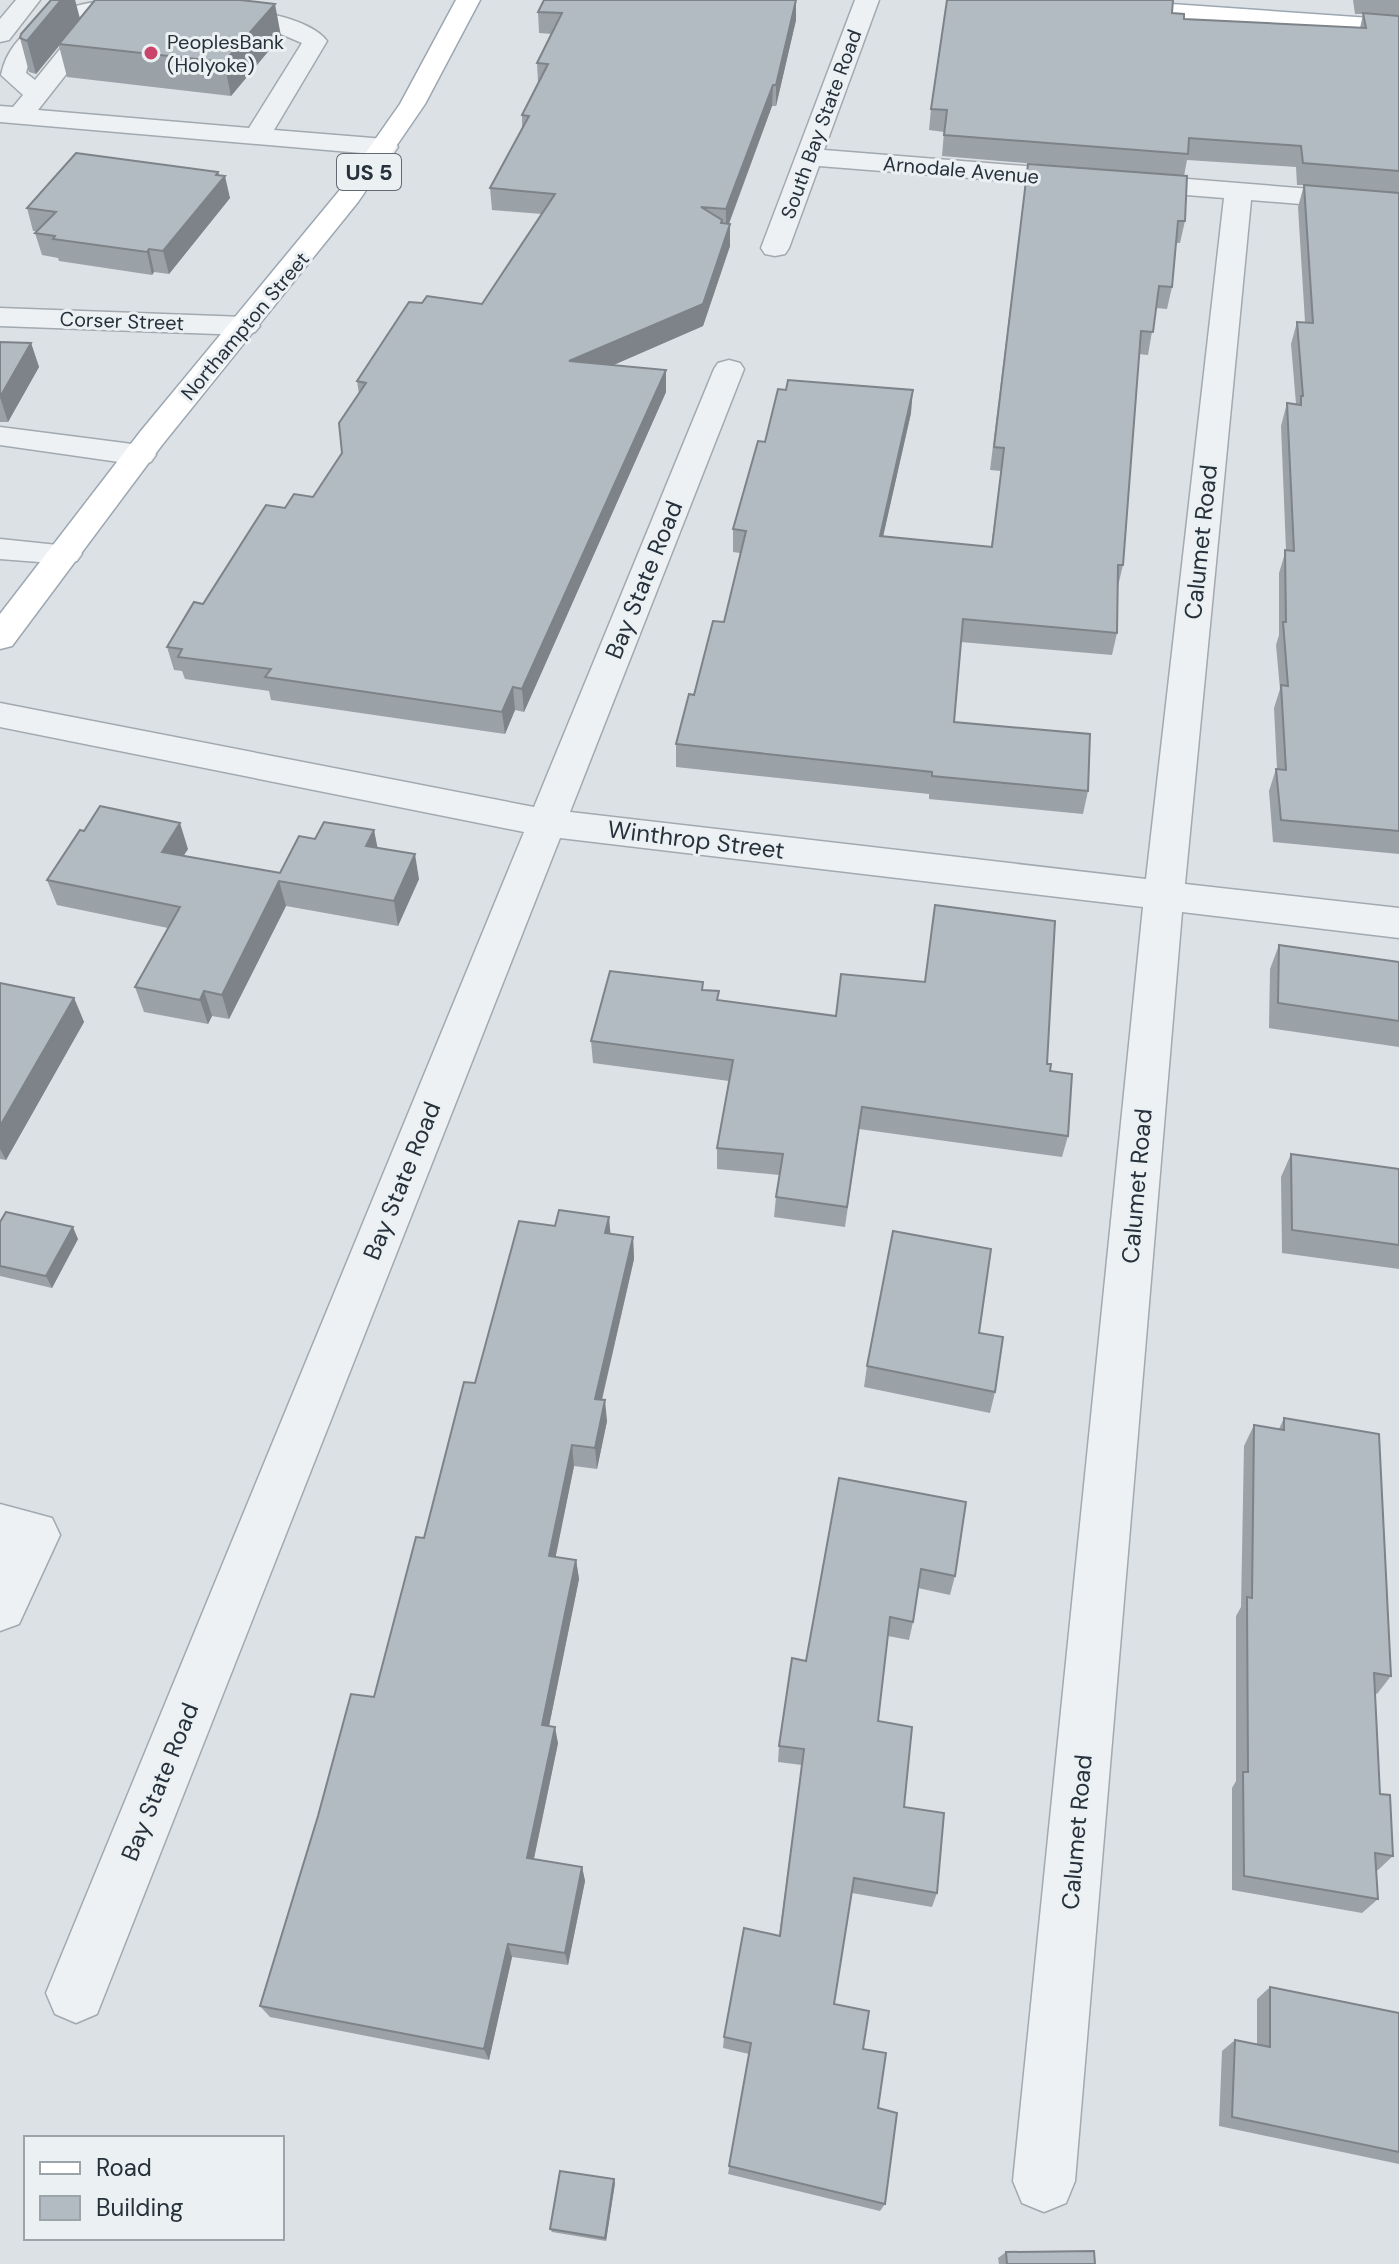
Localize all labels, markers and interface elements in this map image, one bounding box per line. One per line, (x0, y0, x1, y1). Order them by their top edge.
street label: South Bay State Road (775, 26, 867, 222)
place label: PeoplesBank (Holyoke) (167, 29, 284, 78)
marker: PeoplesBank (Holyoke) (142, 44, 160, 62)
street label: Arnodale Avenue (882, 150, 1040, 190)
road number: US 5 (337, 154, 401, 190)
street label: Northampton Street (175, 246, 315, 406)
street label: Corser Street (59, 306, 185, 336)
street label: Calumet Road (1177, 463, 1224, 621)
street label: Bay State Road (598, 496, 689, 663)
street label: Winthrop Street (606, 813, 786, 866)
street label: Bay State Road (356, 1097, 447, 1264)
street label: Calumet Road (1114, 1107, 1159, 1265)
street label: Bay State Road (114, 1698, 205, 1865)
street label: Calumet Road (1054, 1753, 1099, 1911)
legend (24, 2136, 284, 2240)
text: Road (96, 2152, 152, 2183)
text: Building (96, 2192, 183, 2223)

